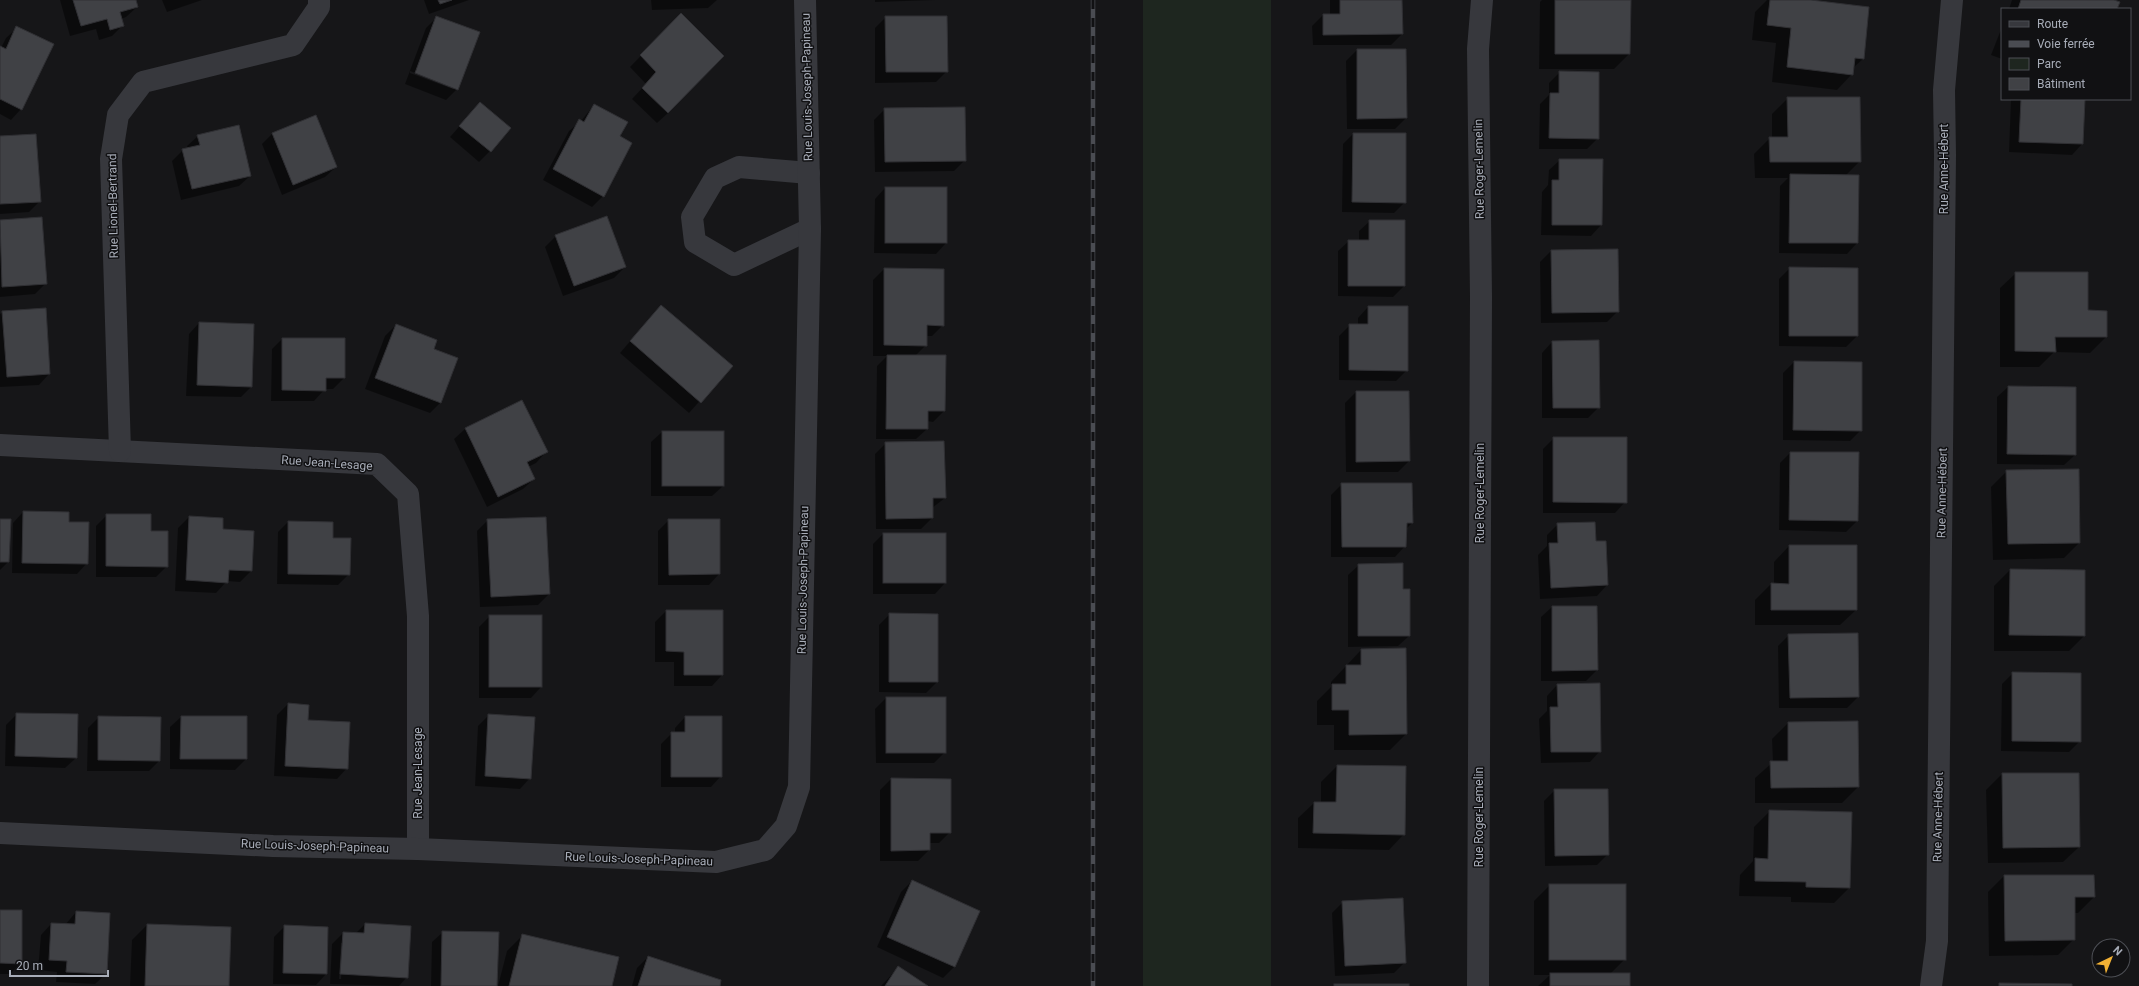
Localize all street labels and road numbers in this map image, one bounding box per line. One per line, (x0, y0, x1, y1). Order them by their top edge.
street label: Rue Louis-Joseph-Papineau (799, 13, 815, 161)
street label: Rue Roger-Lemelin (1471, 119, 1487, 219)
street label: Rue Anne-Hébert (1937, 124, 1951, 214)
street label: Rue Lionel-Bertrand (105, 154, 121, 258)
street label: Rue Roger-Lemelin (1473, 443, 1487, 543)
street label: Rue Anne-Hébert (1934, 448, 1950, 538)
street label: Rue Jean-Lesage (281, 453, 373, 473)
street label: Rue Louis-Joseph-Papineau (795, 506, 811, 654)
street label: Rue Jean-Lesage (411, 727, 425, 819)
street label: Rue Roger-Lemelin (1472, 767, 1486, 867)
street label: Rue Anne-Hébert (1930, 772, 1946, 862)
street label: Rue Louis-Joseph-Papineau (241, 836, 389, 856)
street label: Rue Louis-Joseph-Papineau (565, 849, 713, 869)

